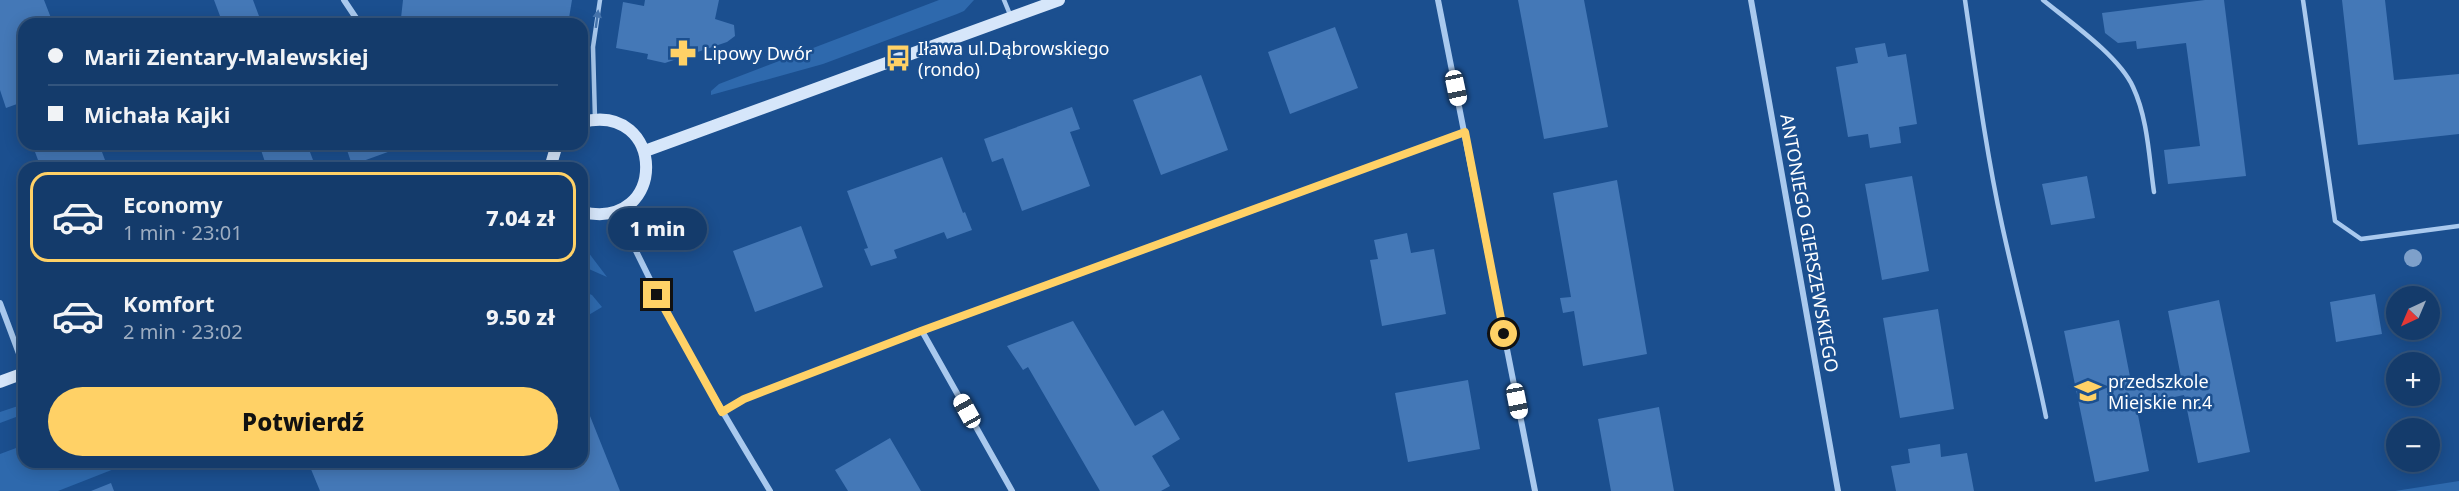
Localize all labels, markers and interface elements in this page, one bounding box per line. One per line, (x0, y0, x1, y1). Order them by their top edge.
one-way arrow (593, 9, 602, 28)
place label: Iława ul.Dąbrowskiego (rondo) (918, 36, 1109, 81)
pharmacy icon: Lipowy Dwór (668, 38, 698, 68)
text: Marii Zientary-Malewskiej (84, 41, 369, 71)
place label: Lipowy Dwór (703, 41, 813, 65)
bus stop icon: Iława ul.Dąbrowskiego (rondo) (883, 43, 913, 73)
car (1443, 69, 1469, 107)
text: Michała Kajki (84, 99, 230, 129)
street label: ANTONIEGO GIERSZEWSKIEGO (1775, 112, 1845, 374)
text: Economy (123, 189, 222, 219)
icon: car (51, 190, 105, 244)
text: 7.04 zł (486, 202, 555, 232)
callout: 1 min (608, 208, 706, 250)
text: 1 min (630, 215, 685, 242)
text: 1 min · 23:01 (123, 219, 243, 246)
route end (643, 281, 670, 308)
north arrow (2386, 286, 2440, 340)
map controls (2386, 286, 2440, 472)
text: Komfort (123, 288, 214, 318)
icon: car (51, 289, 105, 343)
text: 9.50 zł (486, 301, 555, 331)
text: 2 min · 23:02 (123, 318, 243, 345)
route start (1490, 320, 1517, 347)
button: + (2386, 352, 2440, 406)
place label: przedszkole Miejskie nr.4 (2108, 369, 2212, 414)
school or university icon: przedszkole Miejskie nr.4 (2073, 376, 2103, 406)
car (1505, 382, 1529, 420)
button: Potwierdź (48, 387, 558, 456)
car (950, 391, 984, 431)
button: − (2386, 418, 2440, 472)

